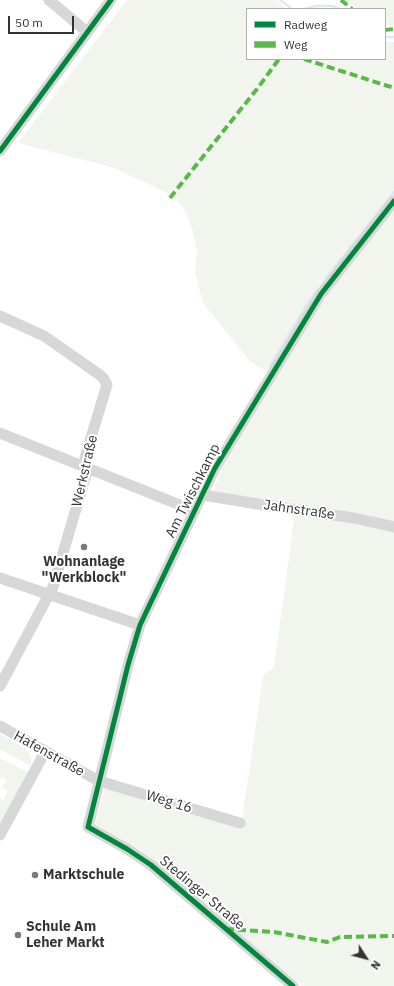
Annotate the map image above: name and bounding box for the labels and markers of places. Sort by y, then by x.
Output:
marker: Wohnanlage "Werkblock" [79,542,89,552]
place label: Wohnanlage "Werkblock" [42,554,126,586]
place label: Marktschule [43,867,124,883]
marker: Marktschule [30,870,40,880]
place label: Schule Am Leher Markt [26,919,105,952]
marker: Schule Am Leher Markt [13,930,23,940]

